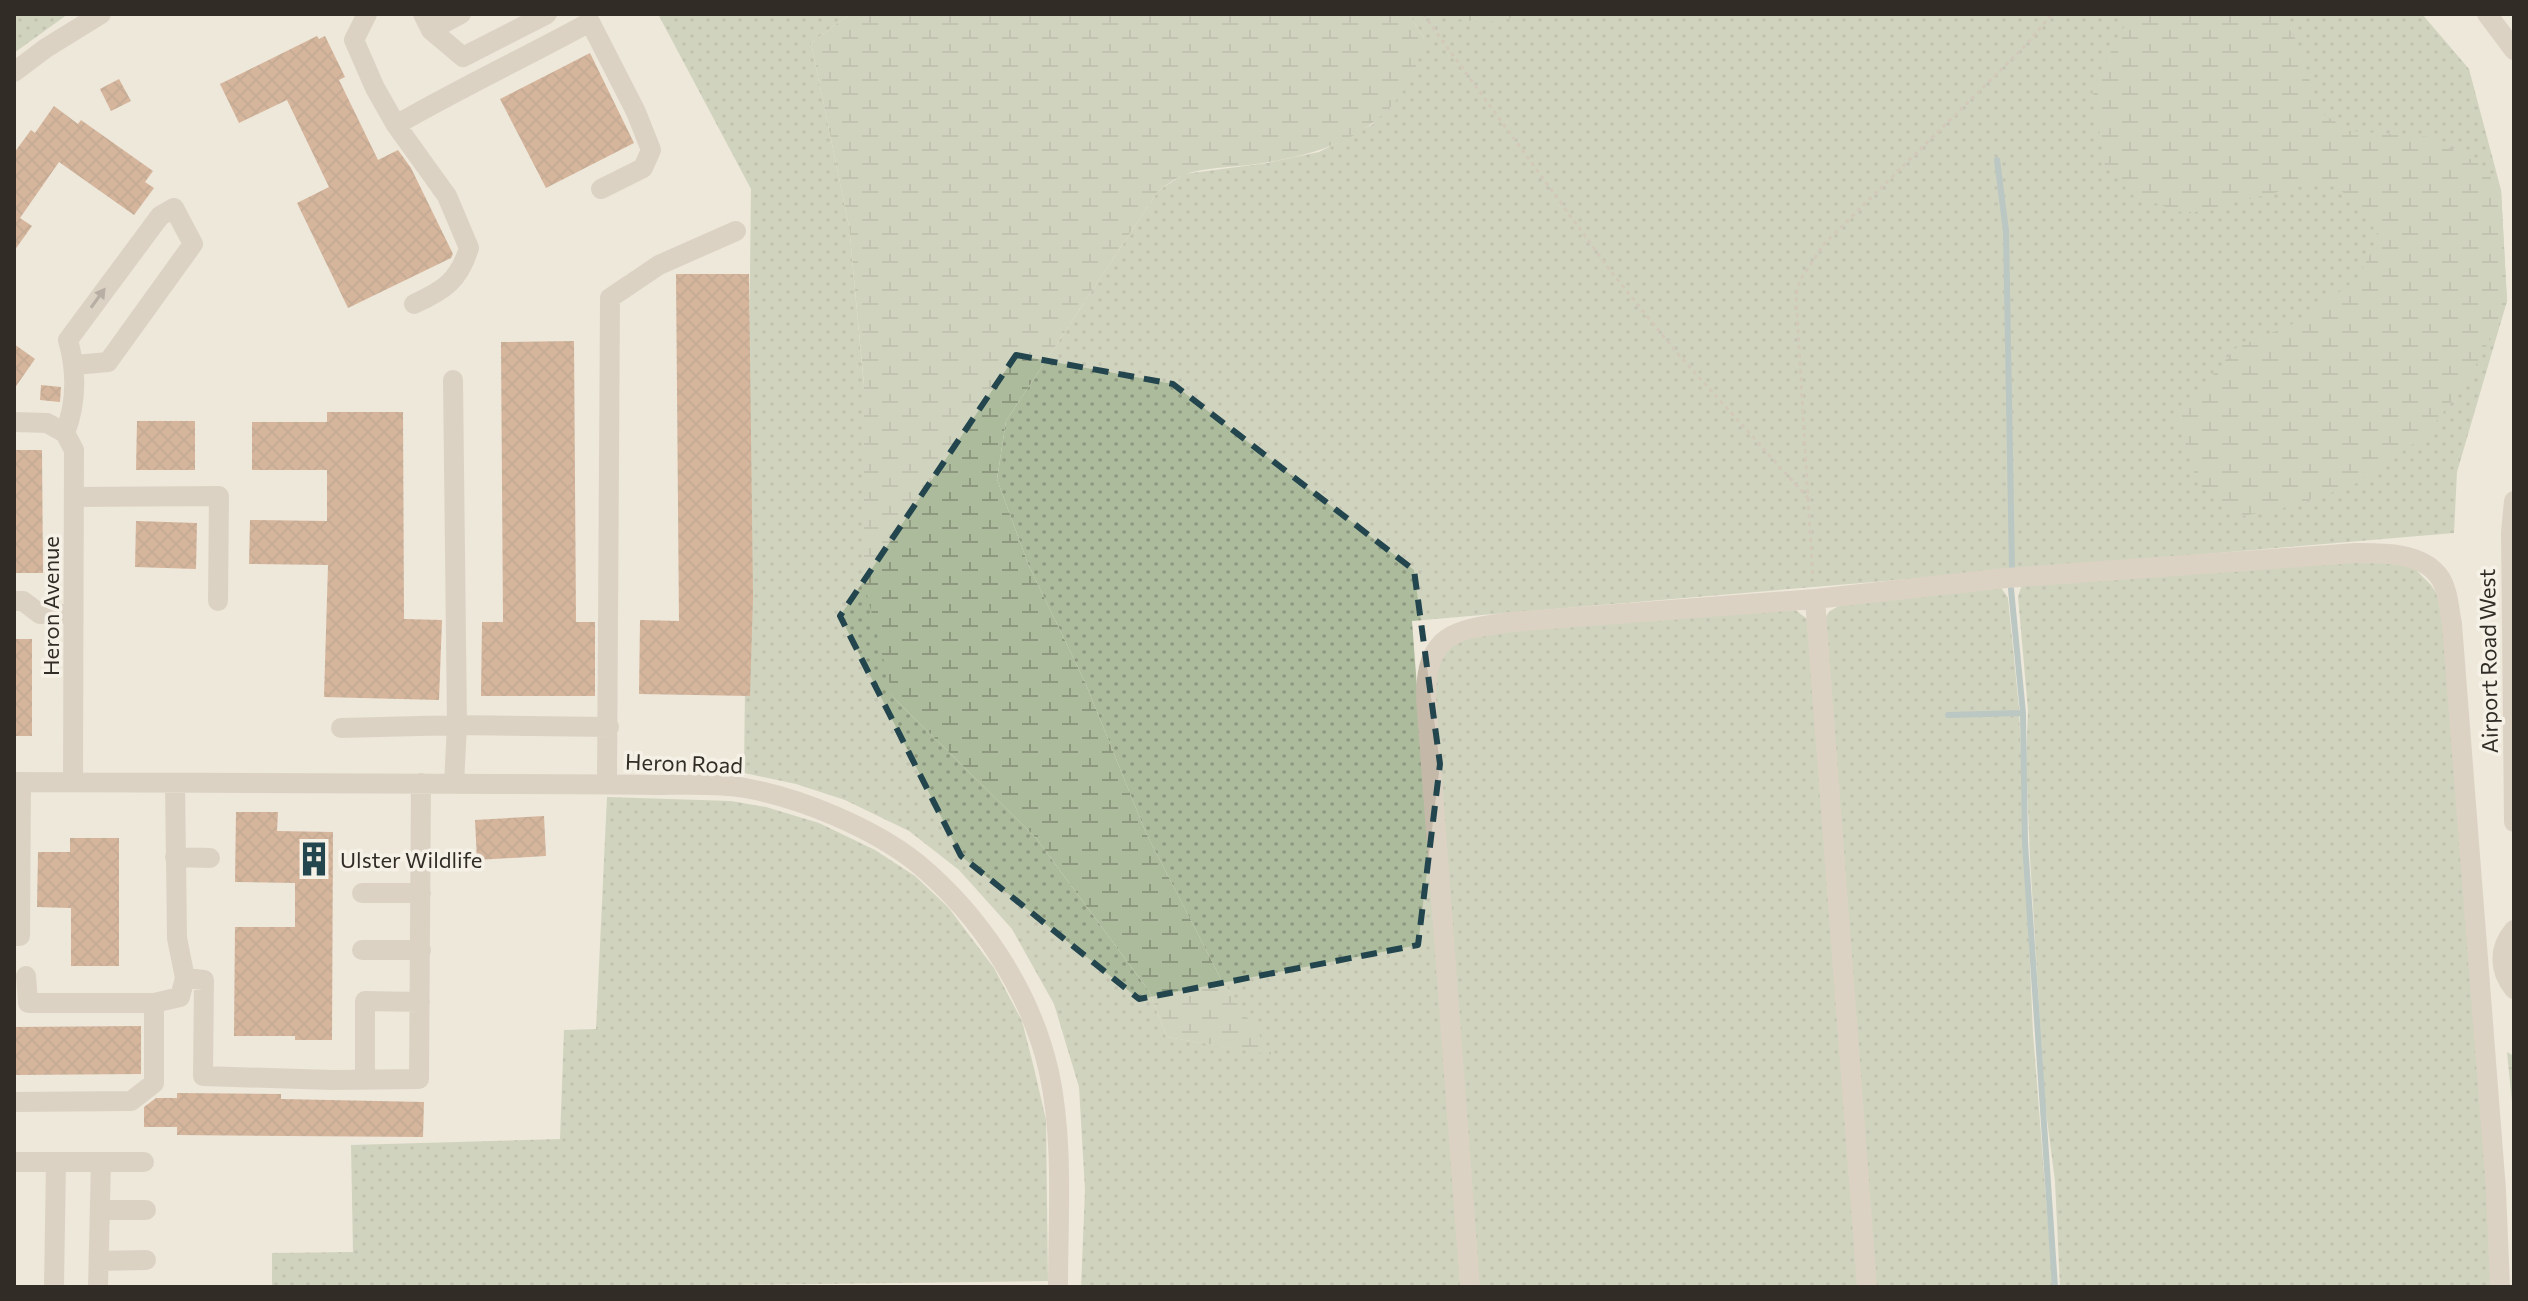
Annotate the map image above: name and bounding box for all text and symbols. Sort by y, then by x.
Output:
one-way arrow [90,288,105,309]
street label: Heron Avenue [37,536,64,676]
street label: Airport Road West [2473,568,2503,754]
street label: Heron Road [625,747,743,779]
building icon: Ulster Wildlife [295,840,333,878]
place label: Ulster Wildlife [340,846,482,873]

